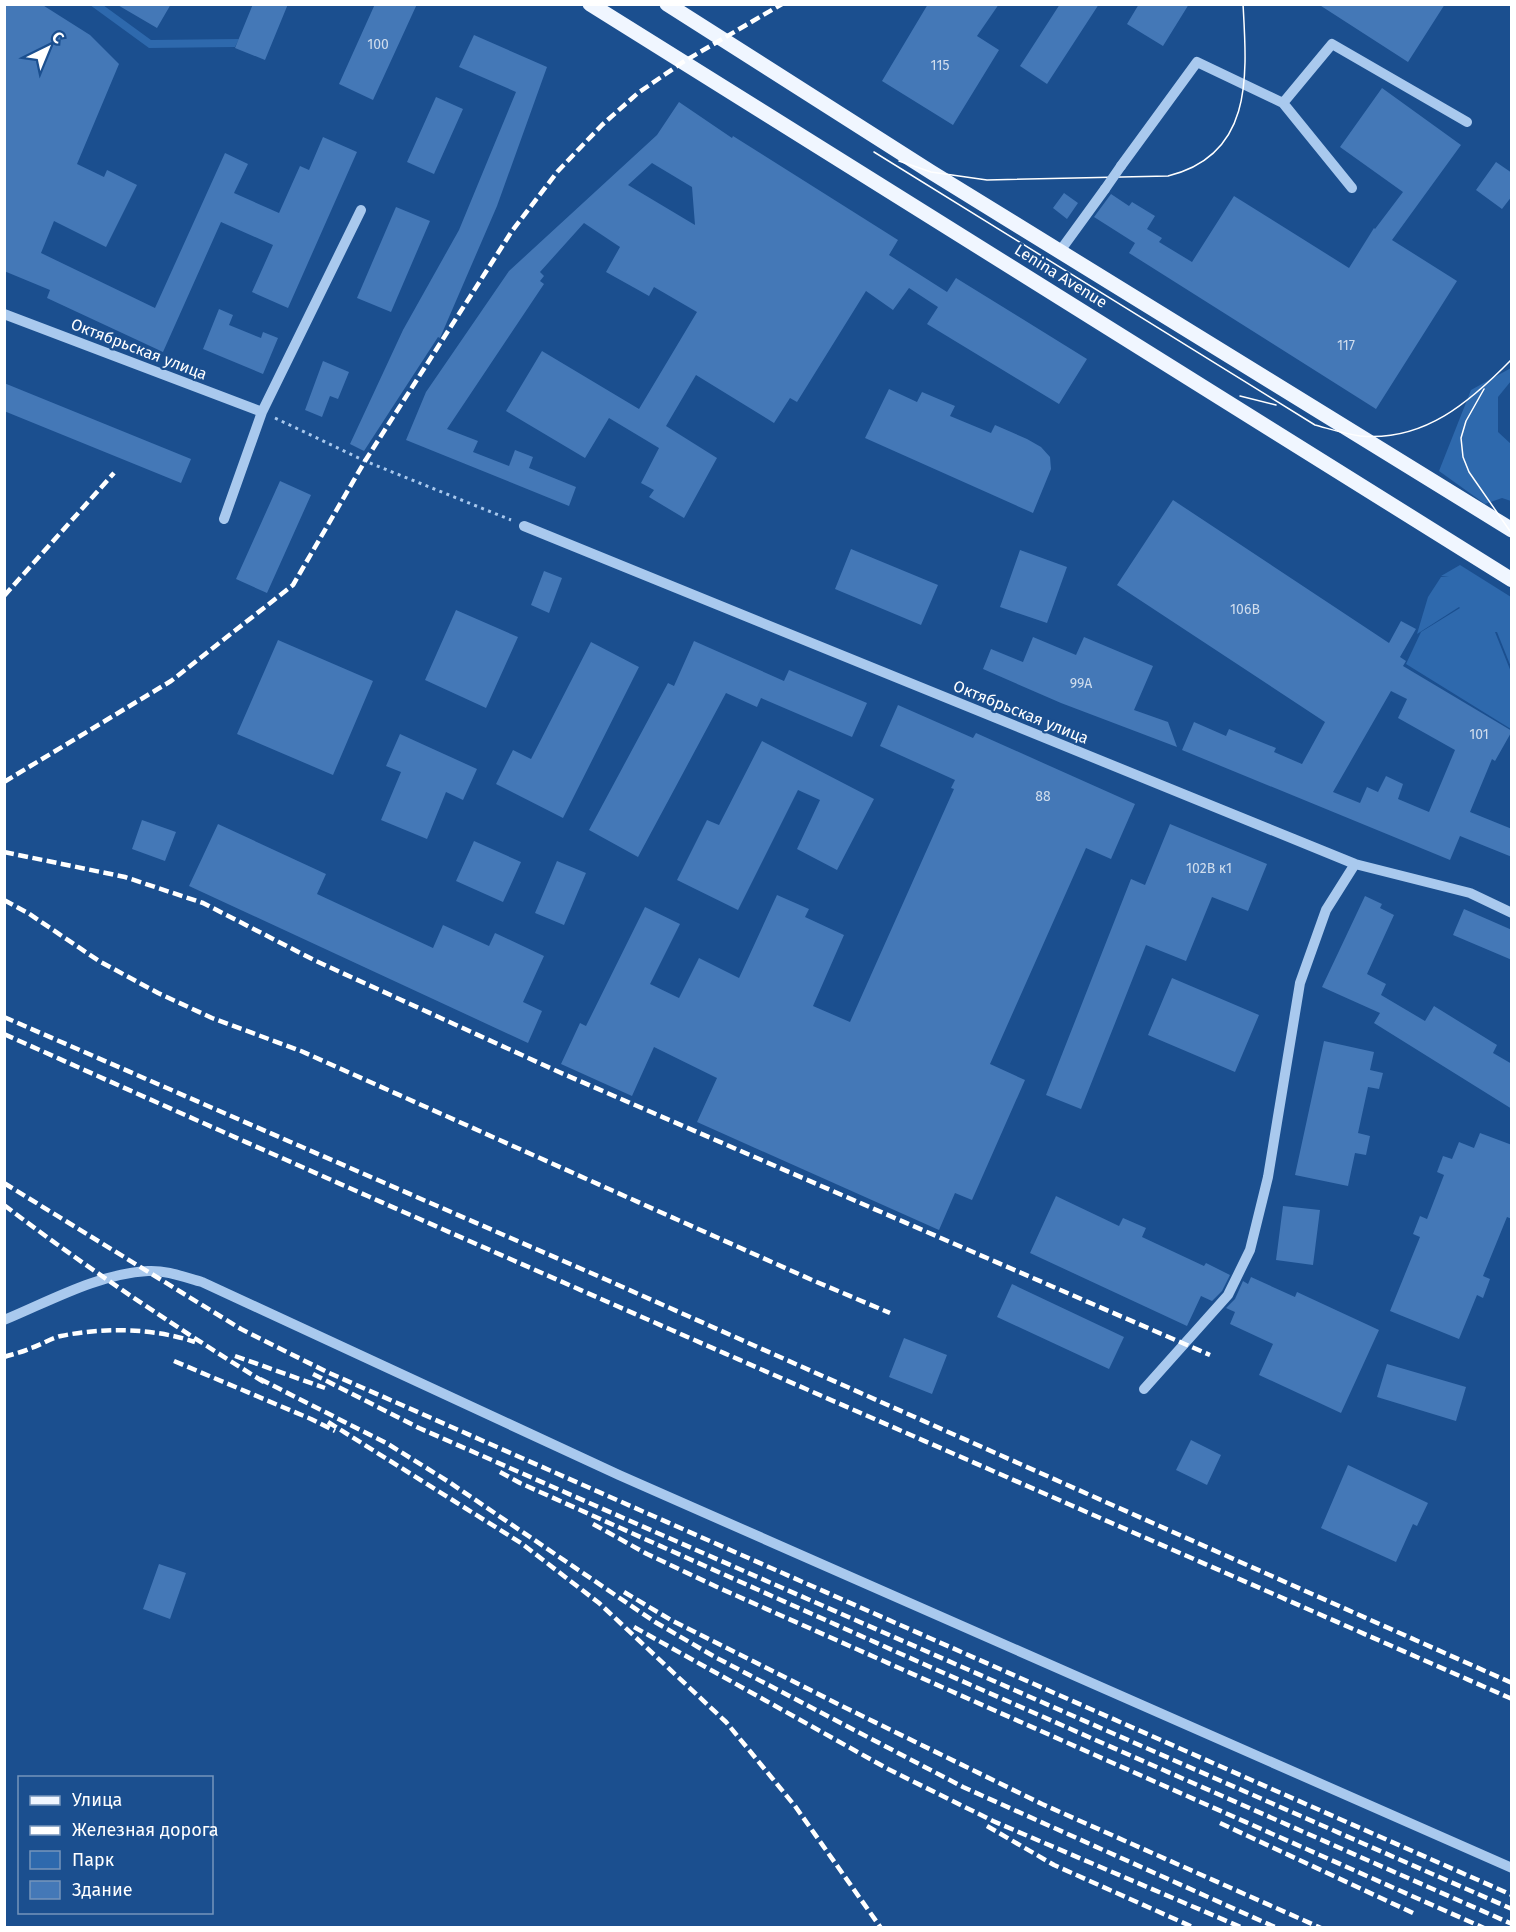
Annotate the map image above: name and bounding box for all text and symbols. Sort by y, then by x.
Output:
north arrow [18,18,78,78]
text: С [48,27,68,48]
house number: 100 [367,36,389,53]
house number: 115 [931,57,949,74]
street label: Lenina Avenue [1011,240,1111,312]
street label: Октябрьская улица [68,314,210,384]
house number: 117 [1337,337,1355,354]
house number: 106В [1230,601,1260,618]
house number: 99А [1070,675,1092,692]
street label: Октябрьская улица [951,676,1091,748]
house number: 101 [1469,726,1489,743]
house number: 88 [1035,788,1051,805]
house number: 102В к1 [1186,860,1232,877]
legend [18,1776,213,1914]
text: Улица [72,1789,122,1811]
text: Железная дорога [72,1819,219,1841]
text: Парк [72,1849,115,1871]
text: Здание [72,1879,133,1901]

